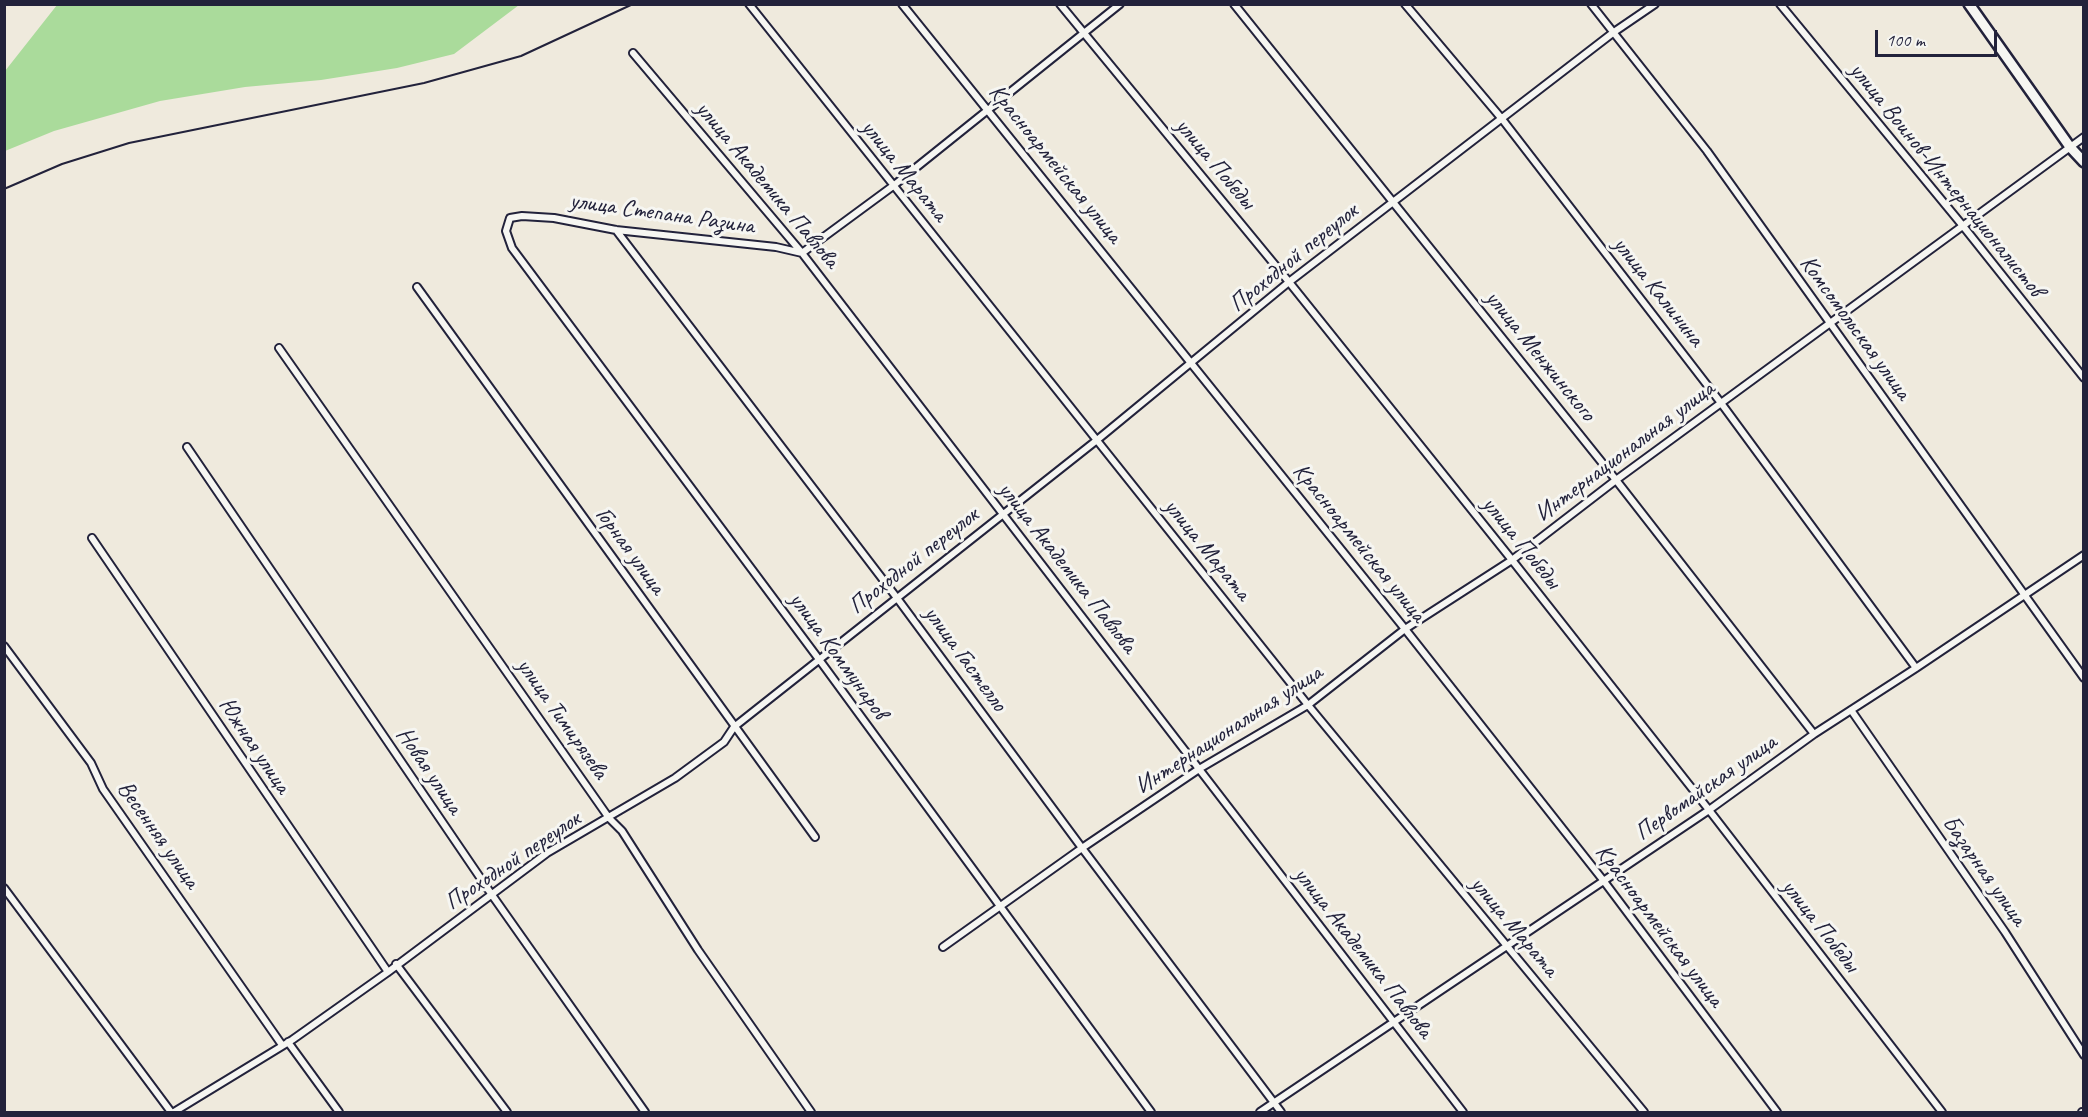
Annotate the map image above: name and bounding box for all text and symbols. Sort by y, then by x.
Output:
scale bar [1878,18,2000,56]
text: 100 m [1886,29,1925,51]
street label: улица Воинов-Интернационалистов [1843,57,2049,303]
street label: Красноармейская улица [982,79,1128,249]
street label: улица Академика Павлова [689,96,845,274]
street label: улица Победы [1168,112,1262,216]
street label: улица Марата [854,114,954,228]
street label: улица Степана Разина [568,187,756,241]
street label: Проходной переулок [1224,197,1364,319]
street label: улица Калинина [1606,231,1710,353]
street label: Комсомольская улица [1793,250,1917,406]
street label: улица Менжинского [1478,285,1602,427]
street label: Интернациональная улица [1530,375,1720,529]
street label: Красноармейская улица [1286,458,1432,628]
street label: улица Академика Павлова [991,477,1143,659]
street label: улица Победы [1475,491,1567,595]
street label: улица Марата [1157,493,1257,607]
street label: Горная улица [589,501,671,601]
street label: Проходной переулок [843,501,985,621]
street label: улица Коммунаров [782,587,894,725]
street label: улица Гастелло [917,601,1013,717]
street label: улица Тимирязева [510,653,614,785]
street label: Интернациональная улица [1130,659,1328,801]
street label: Южная улица [211,693,297,799]
street label: Новая улица [389,722,469,820]
street label: Первомайская улица [1630,729,1782,847]
street label: Весенняя улица [110,776,206,894]
street label: Проходной переулок [440,805,586,917]
street label: Базарная улица [1935,810,2033,932]
street label: Красноармейская улица [1588,839,1730,1013]
street label: улица Академика Павлова [1287,862,1439,1044]
street label: улица Марата [1463,871,1565,983]
street label: улица Победы [1775,874,1865,978]

